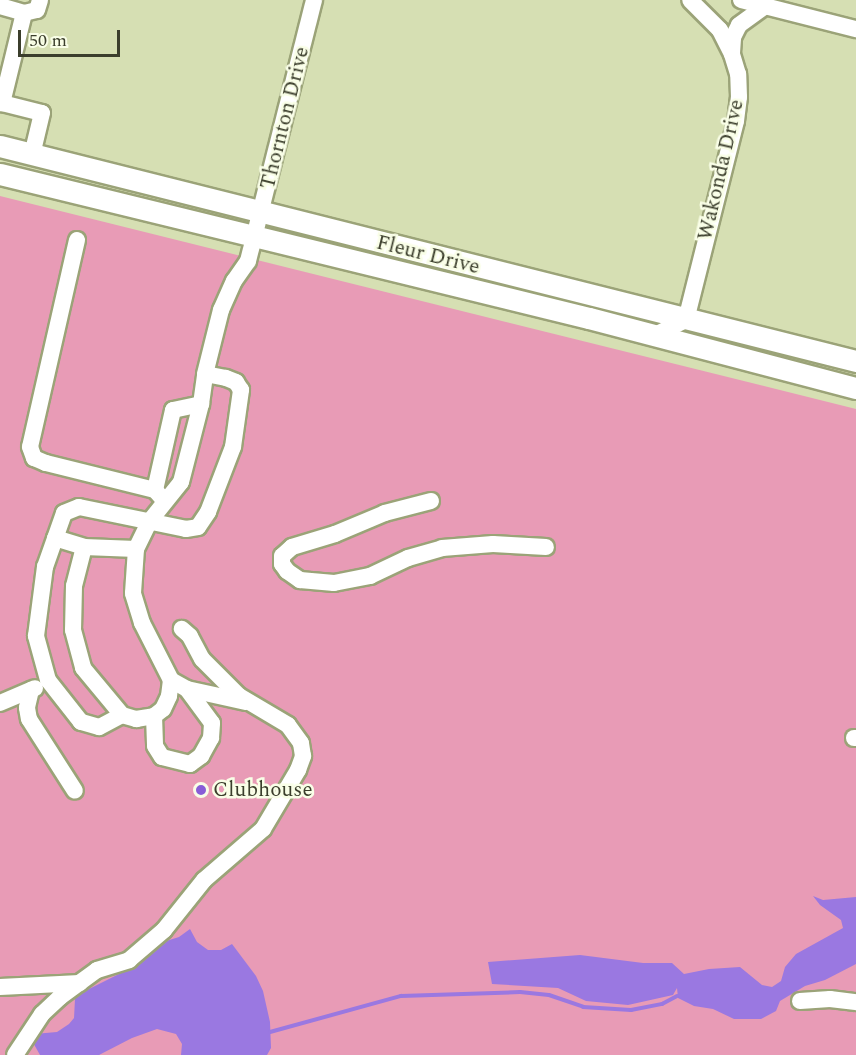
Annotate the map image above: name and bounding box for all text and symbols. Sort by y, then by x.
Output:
scale bar [21,18,123,56]
text: 50 m [29,27,67,54]
street label: Thornton Drive [255,44,315,192]
street label: Wakonda Drive [693,97,749,243]
street label: Fleur Drive [374,230,482,280]
place label: Clubhouse [213,777,313,803]
marker: Clubhouse [194,783,208,797]

